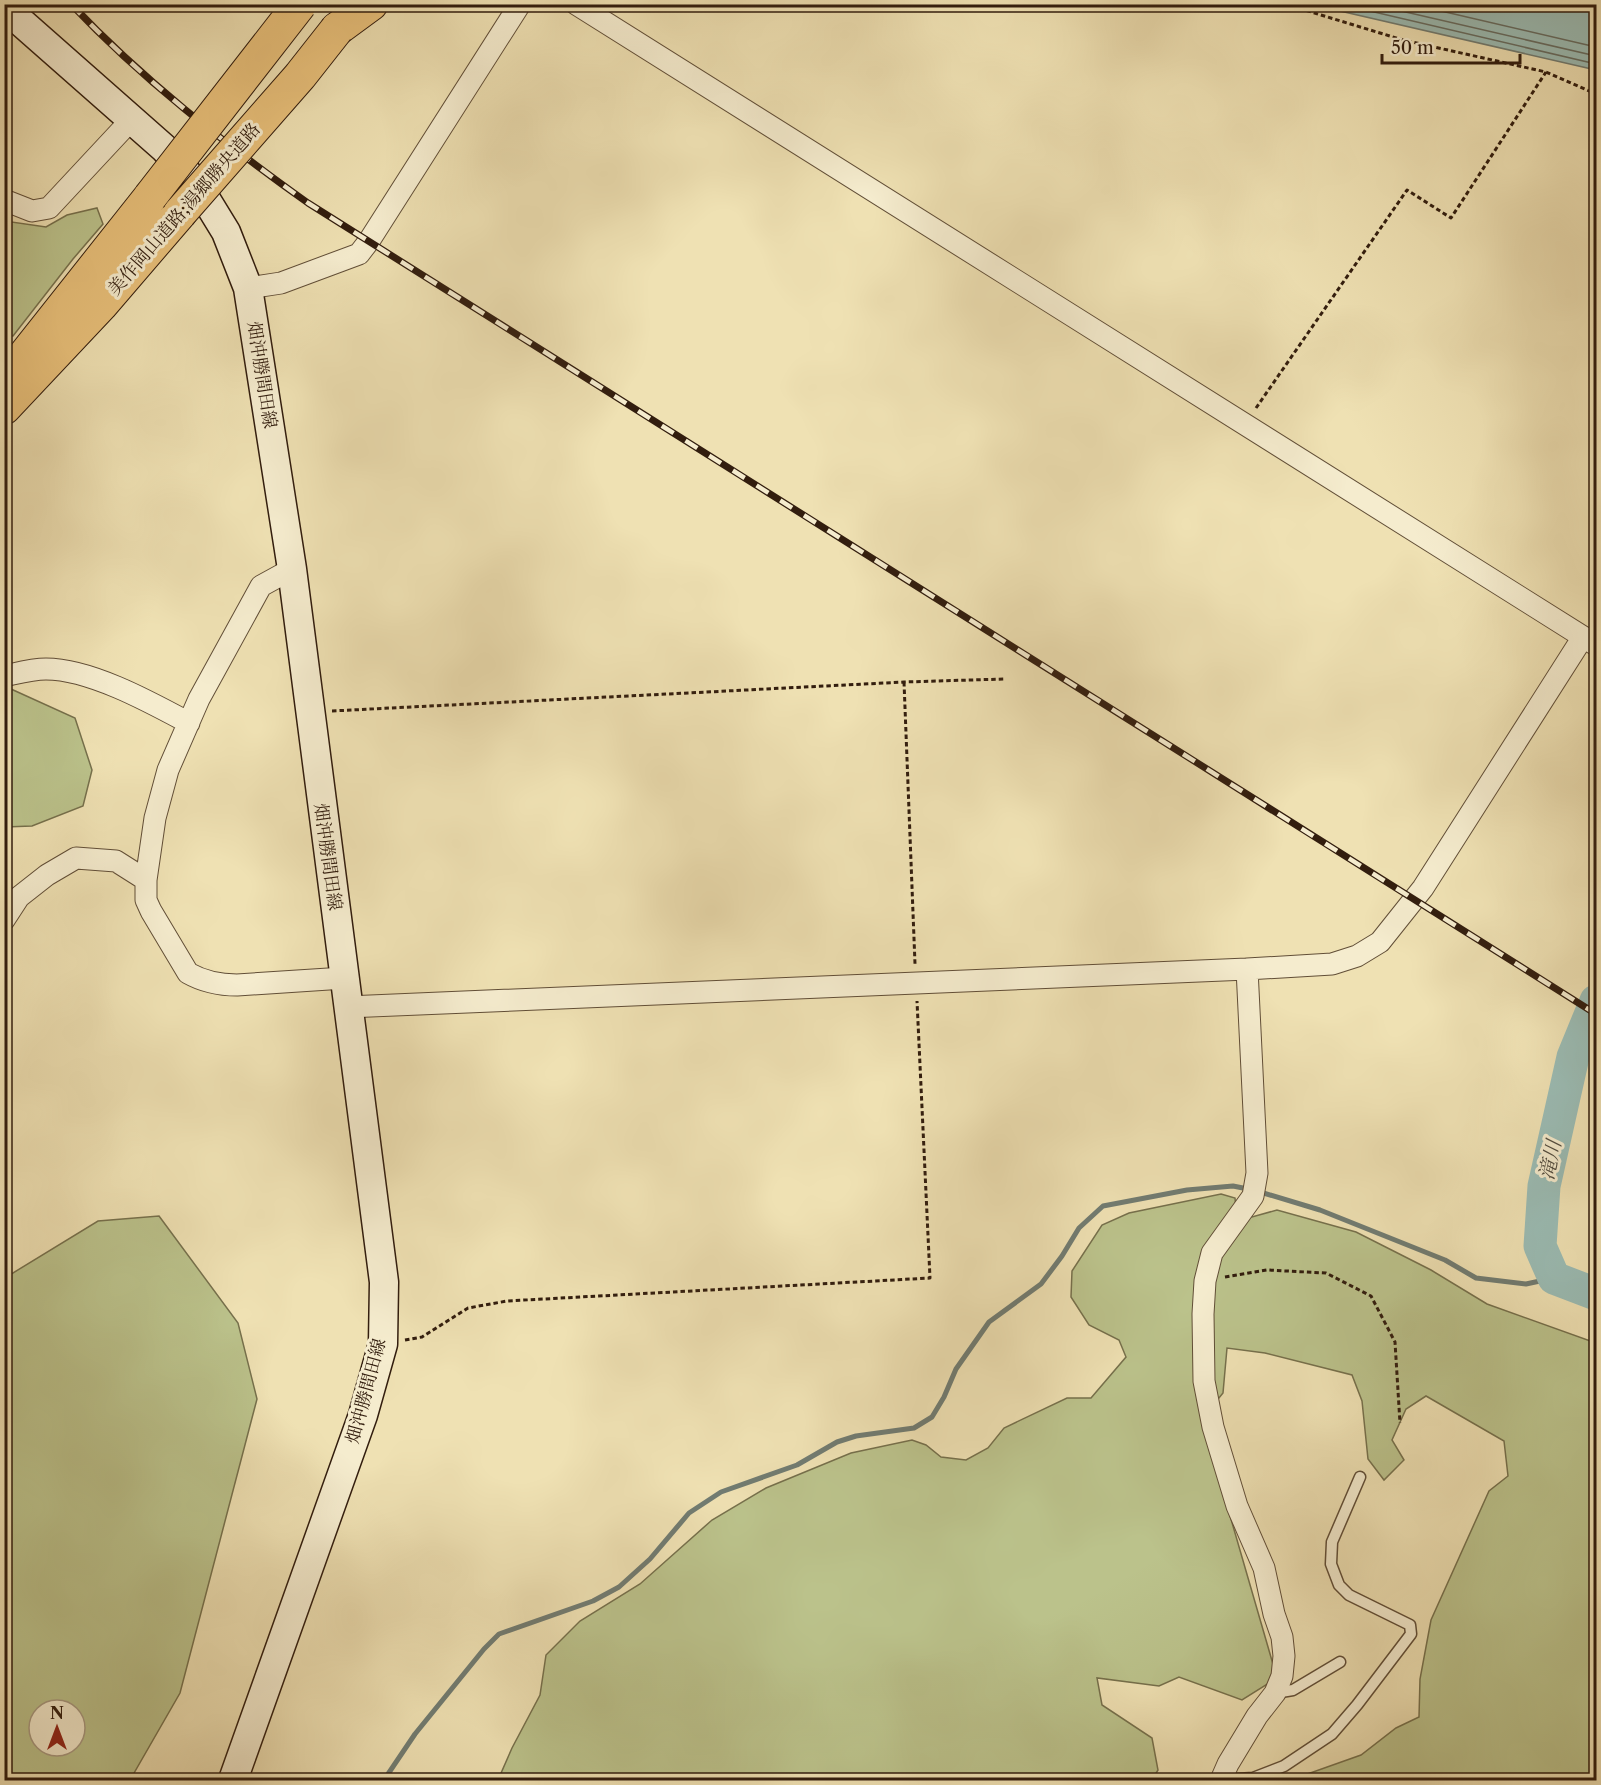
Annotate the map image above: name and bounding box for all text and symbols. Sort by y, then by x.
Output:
scale bar [1382,27,1520,65]
text: 50 m [1391,37,1434,59]
street label: 美作岡山道路;湯郷勝央道路 [103,118,265,300]
street label: 畑沖勝間田線 [243,320,281,430]
street label: 畑沖勝間田線 [310,802,346,912]
water label: 滝川 [1534,1136,1566,1182]
street label: 畑沖勝間田線 [341,1336,391,1446]
north arrow [27,1698,87,1758]
text: N [50,1703,64,1723]

